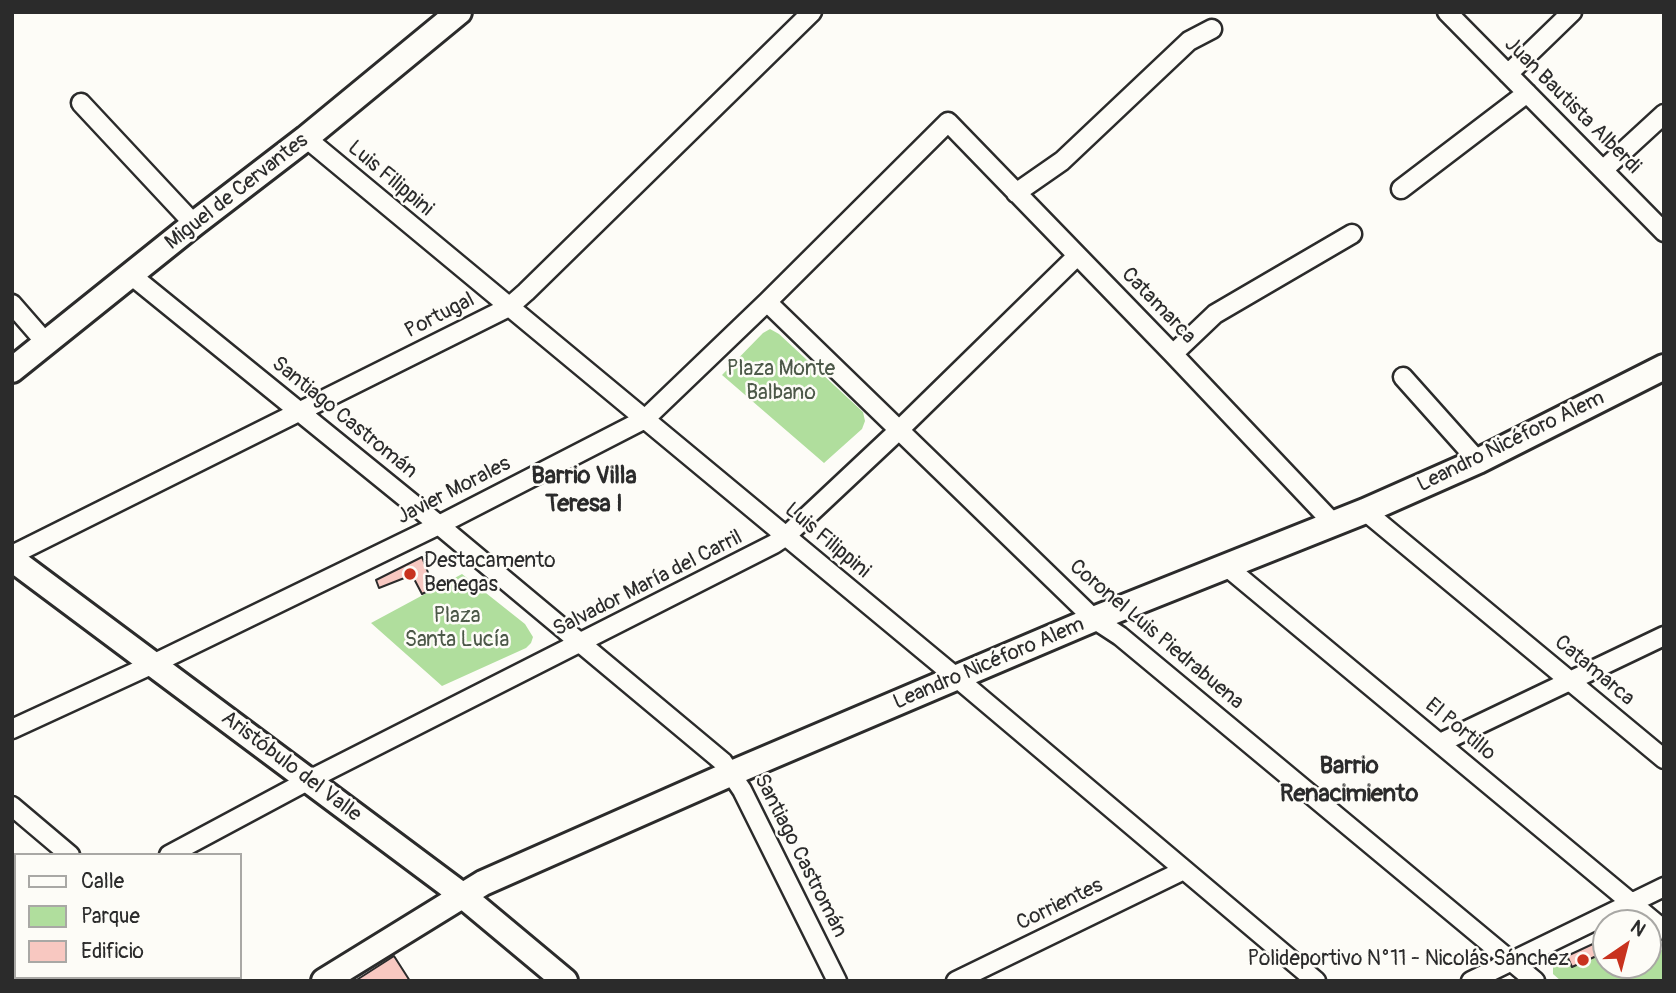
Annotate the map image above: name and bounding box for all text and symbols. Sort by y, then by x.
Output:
street label: Juan Bautista Alberdi [1498,32,1646,180]
street label: Miguel de Cervantes [160,128,314,256]
street label: Luis Filippini [342,136,438,222]
street label: Catamarca [1115,262,1201,350]
street label: Portugal [401,288,479,344]
street label: Santiago Castromán [266,352,422,484]
park label: Plaza Monte Balbano [727,357,835,407]
street label: Leandro Nicéforo Alem [1413,386,1609,498]
street label: Javier Morales [393,452,515,530]
district label: Barrio Villa Teresa I [531,463,637,519]
street label: Luis Filippini [779,498,875,584]
street label: Salvador María del Carril [549,525,747,643]
place label: Destacamento Benegas [424,549,556,599]
street label: Coronel Luis Piedrabuena [1064,555,1248,715]
marker: Destacamento Benegas [402,566,418,582]
park label: Plaza Santa Lucía [405,604,509,654]
street label: Leandro Nicéforo Alem [890,612,1088,716]
street label: Catamarca [1549,630,1639,712]
street label: El Portillo [1420,693,1500,767]
street label: Aristóbulo del Valle [216,706,366,828]
district label: Barrio Renacimiento [1280,753,1418,809]
street label: Santiago Castromán [748,770,852,942]
legend [14,853,242,979]
text: Calle [81,868,124,895]
street label: Corrientes [1013,873,1107,937]
text: Parque [81,903,140,930]
north arrow [1592,909,1662,979]
text: N [1626,915,1650,942]
text: Edificio [81,938,144,965]
place label: Polideportivo N°11 - Nicolás Sánchez [1247,947,1569,973]
marker: Polideportivo N°11 - Nicolás Sánchez [1575,952,1591,968]

